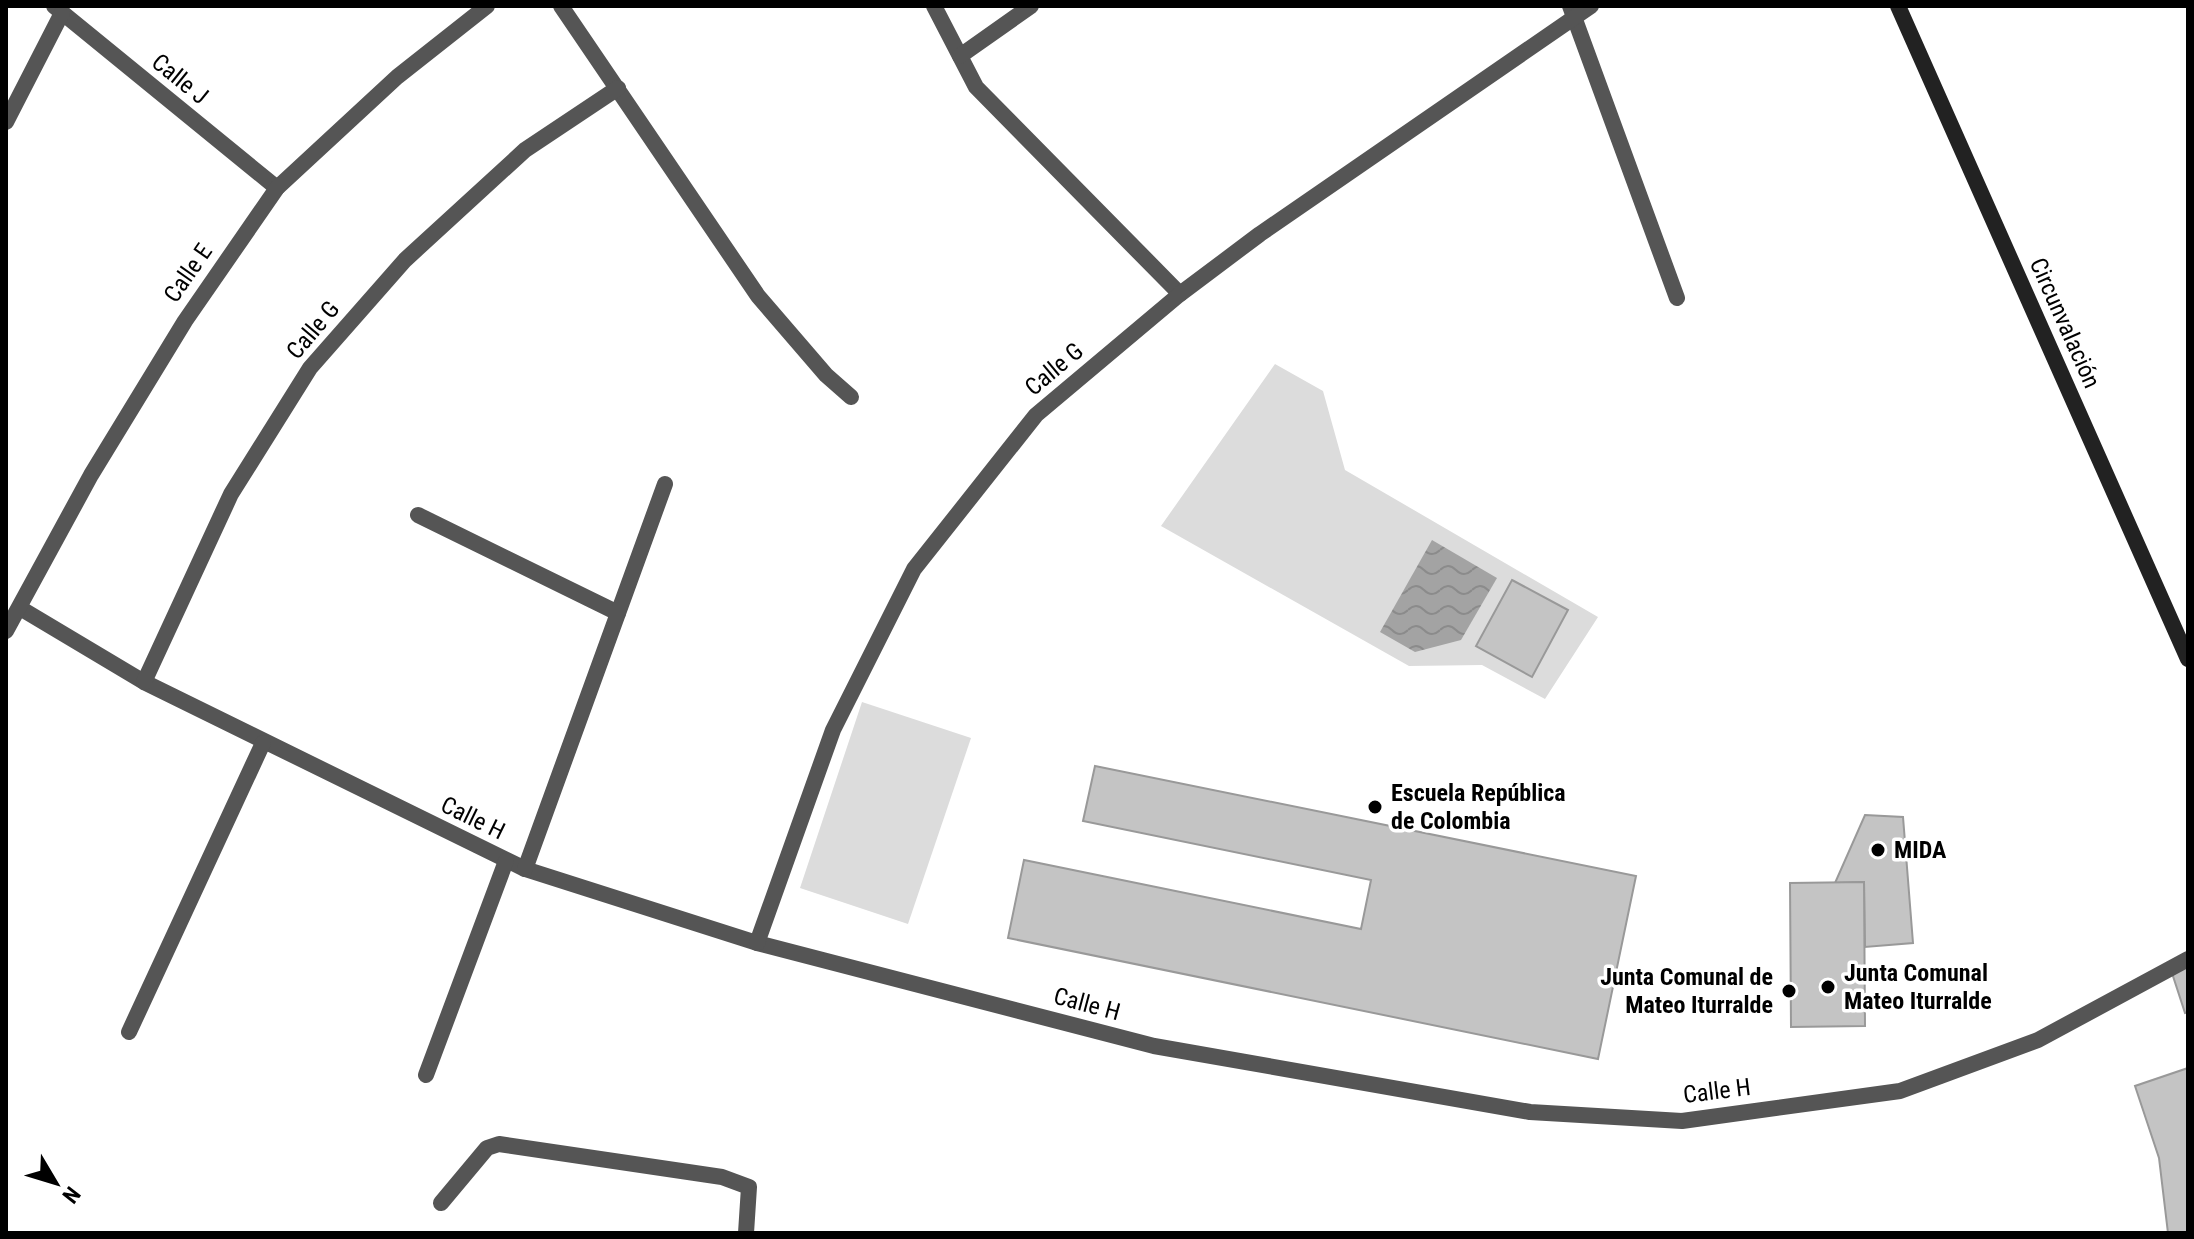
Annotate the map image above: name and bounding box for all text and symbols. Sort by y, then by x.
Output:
street label: Calle J [146,48,214,110]
street label: Calle E [158,238,218,308]
street label: Circunvalación [2024,254,2106,392]
street label: Calle G [281,295,345,365]
street label: Calle G [1019,337,1089,401]
place label: Escuela República de Colombia [1391,779,1566,835]
street label: Calle H [436,791,510,845]
marker: Escuela República de Colombia [1366,798,1384,816]
place label: MIDA [1894,836,1947,864]
marker: MIDA [1869,841,1887,859]
place label: Junta Comunal Mateo Iturralde [1844,959,1992,1015]
place label: Junta Comunal de Mateo Iturralde [1600,963,1773,1019]
marker: Junta Comunal Mateo Iturralde [1819,978,1837,996]
street label: Calle H [1051,982,1123,1026]
marker: Junta Comunal de Mateo Iturralde [1780,982,1798,1000]
street label: Calle H [1682,1073,1752,1109]
north arrow [16,1143,96,1223]
text: N [57,1182,85,1208]

